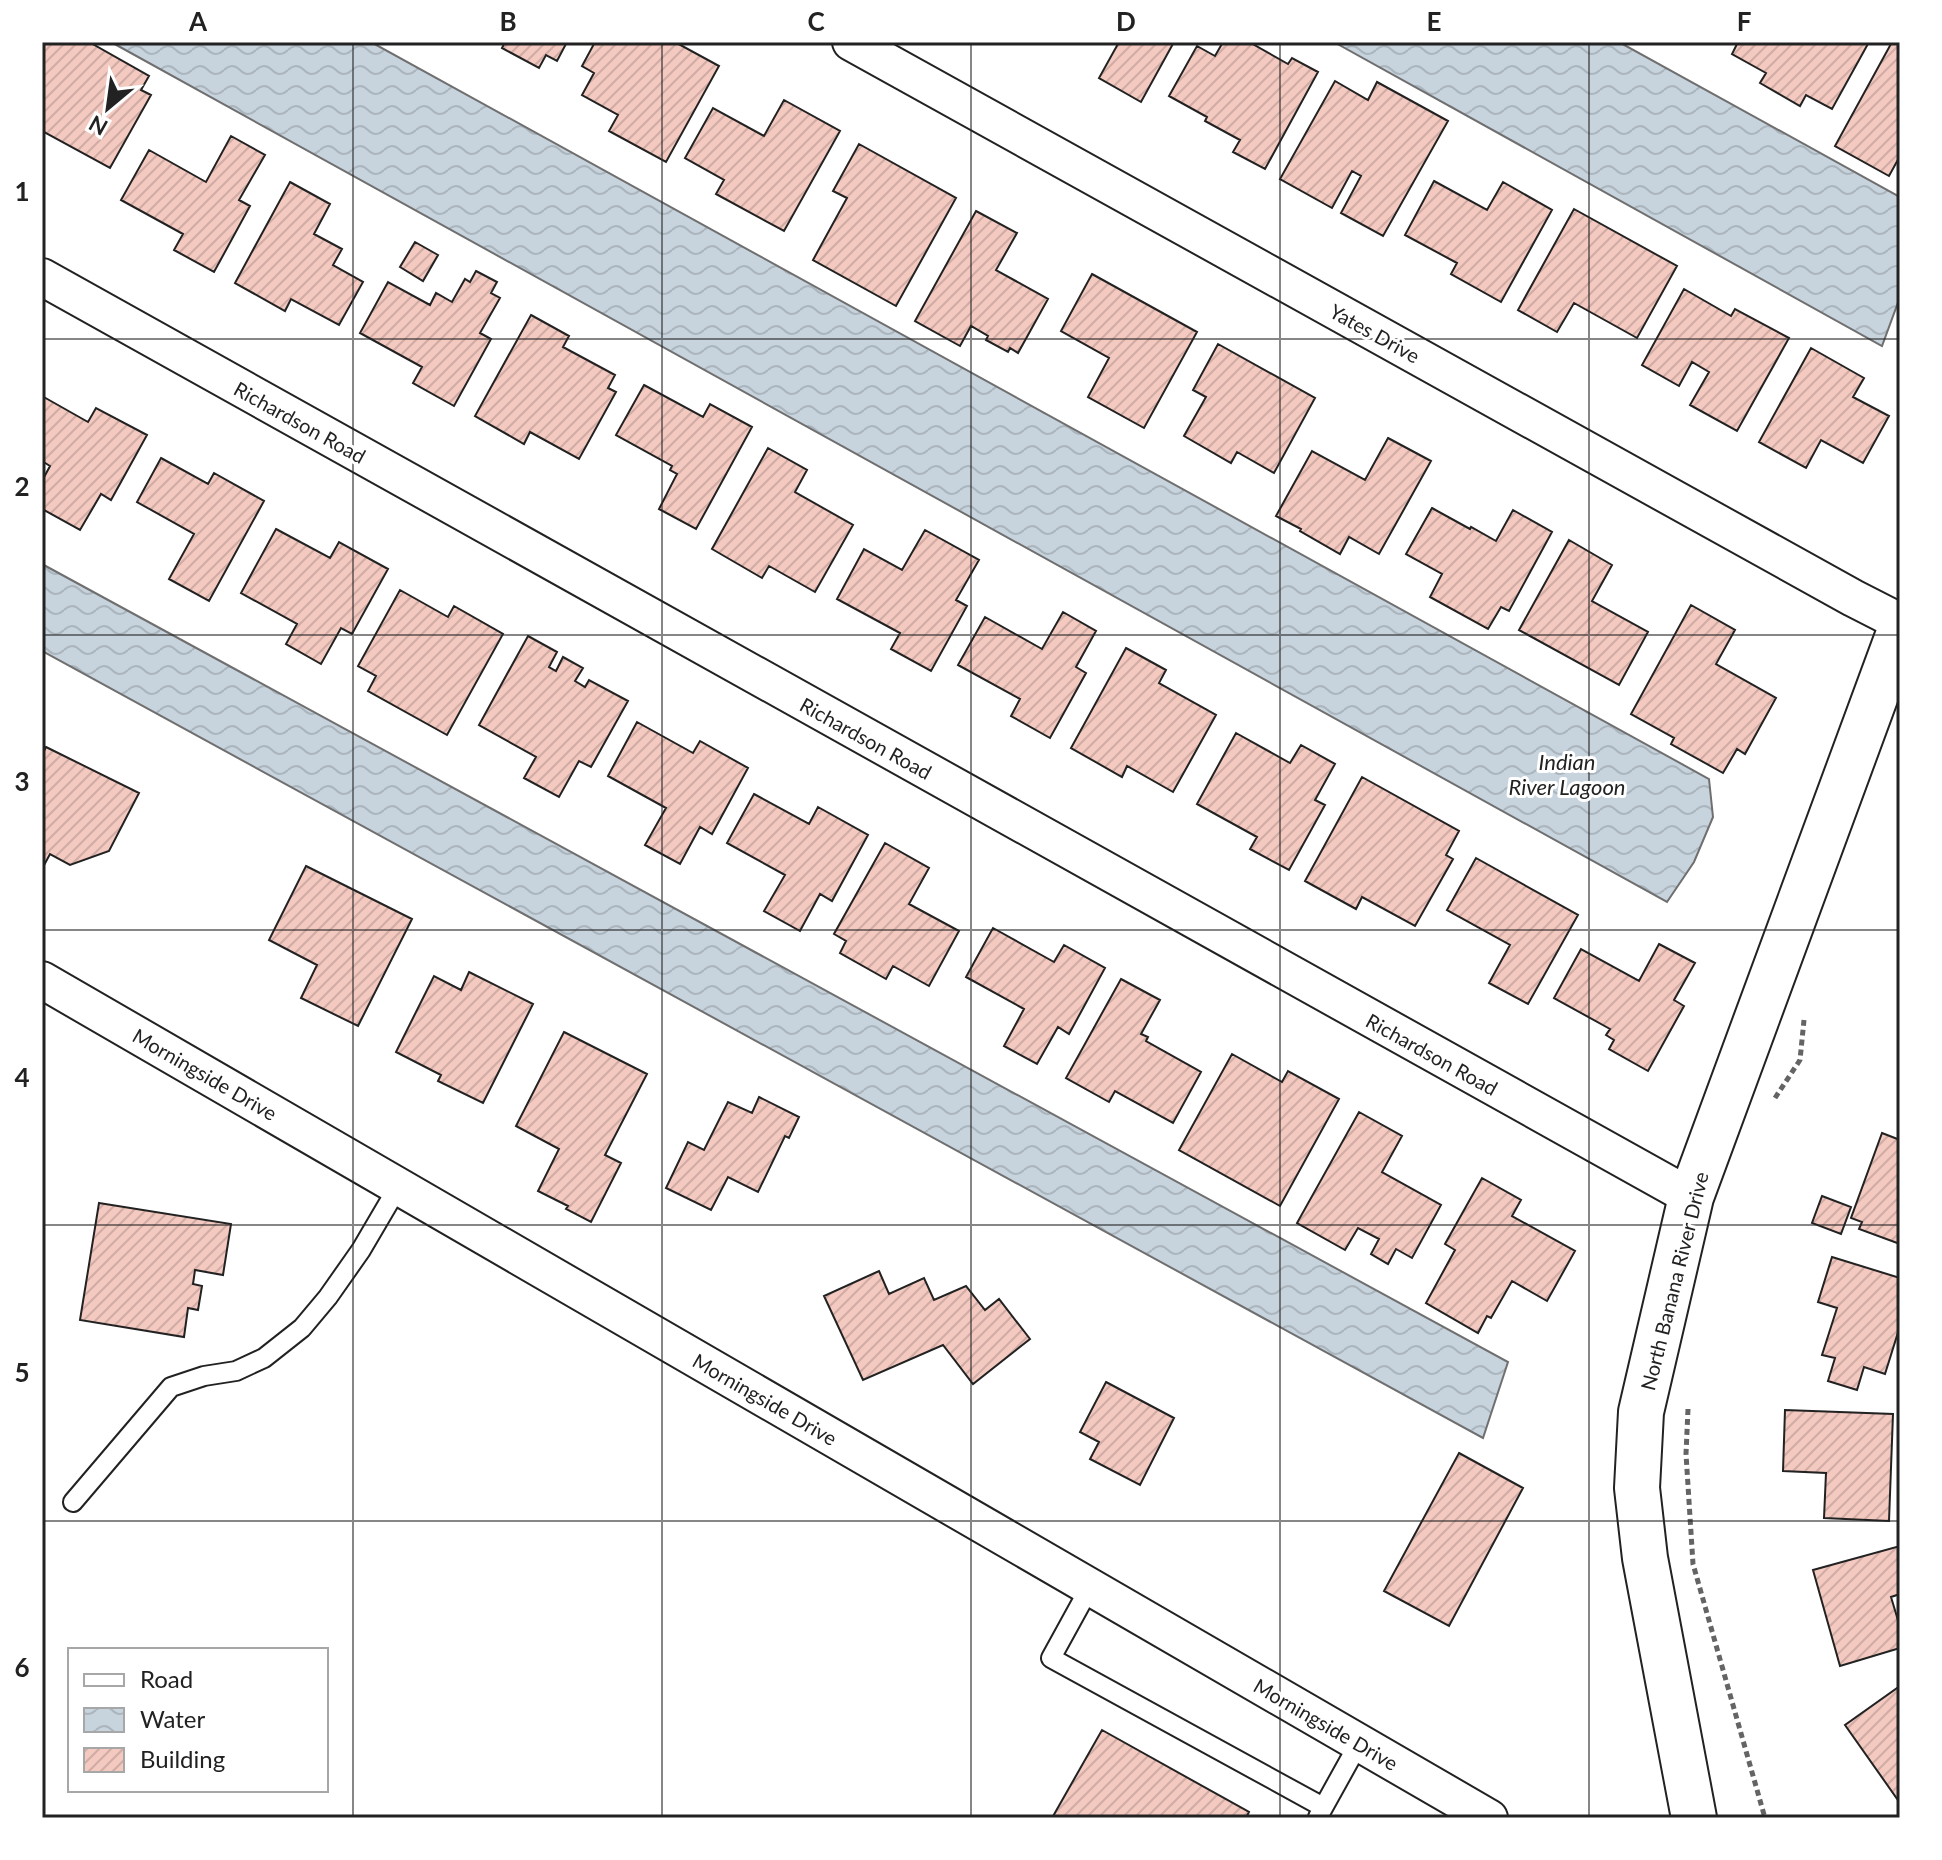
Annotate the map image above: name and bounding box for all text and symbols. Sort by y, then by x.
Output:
text: A [188,5,208,37]
text: B [499,5,517,37]
text: C [807,5,825,37]
text: D [1116,5,1136,37]
text: E [1427,5,1441,37]
text: F [1737,5,1751,37]
north arrow [68,68,148,148]
text: N [84,110,112,142]
text: 1 [14,175,30,207]
street label: Yates Drive [1326,298,1424,368]
street label: Richardson Road [230,376,370,468]
text: 2 [14,470,30,502]
street label: Richardson Road [796,692,936,784]
water label: Indian River Lagoon [1509,748,1626,800]
text: 3 [14,765,30,797]
street label: Richardson Road [1362,1008,1502,1100]
street label: Morningside Drive [129,1023,281,1125]
text: 4 [14,1061,30,1093]
street label: North Banana River Drive [1635,1169,1713,1393]
street label: Morningside Drive [689,1348,841,1450]
text: 5 [14,1356,30,1388]
legend [68,1648,328,1792]
text: 6 [14,1651,30,1683]
text: Road [140,1664,193,1693]
street label: Morningside Drive [1250,1673,1402,1775]
text: Water [140,1704,205,1733]
text: Building [140,1744,225,1773]

